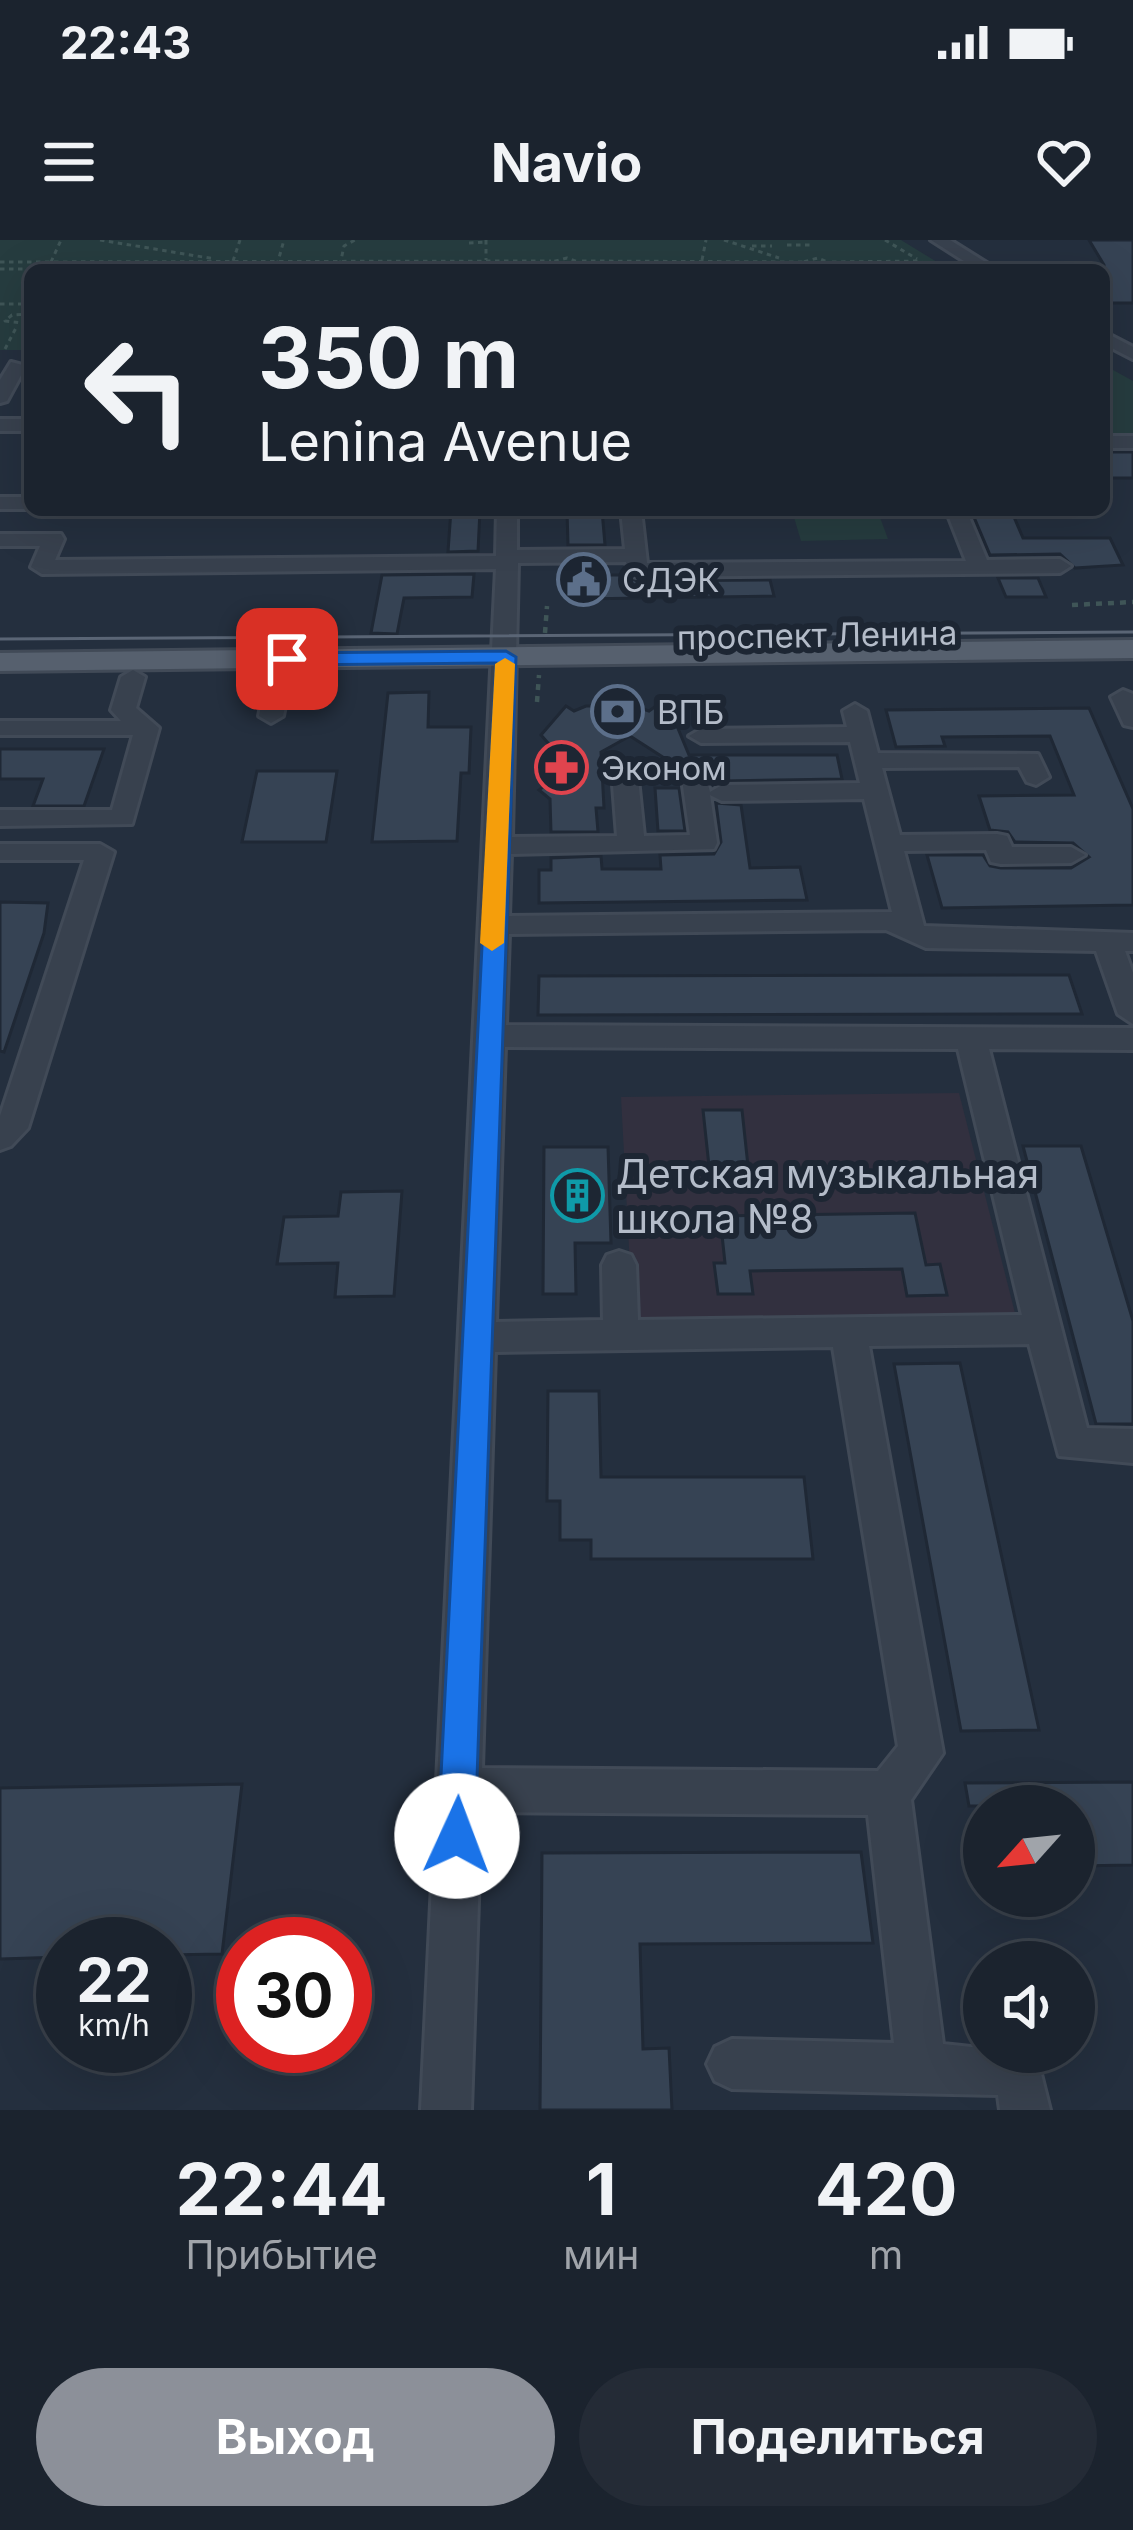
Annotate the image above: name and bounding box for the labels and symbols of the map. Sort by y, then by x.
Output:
public building icon: СДЭК [555,552,611,608]
place label: СДЭК [622,560,719,600]
pin [236,608,338,710]
street label: проспект Ленина [676,613,958,657]
bank icon: ВПБ [590,684,646,740]
place label: ВПБ [657,692,724,732]
pharmacy icon: Эконом [534,740,590,796]
place label: Эконом [601,748,727,788]
place label: Детская музыкальная школа №8 [616,1150,1039,1242]
building icon: Детская музыкальная школа №8 [549,1167,605,1223]
position arrow [394,1773,520,1899]
north arrow [963,1785,1095,1917]
speed limit sign: 30 [216,1917,372,2073]

